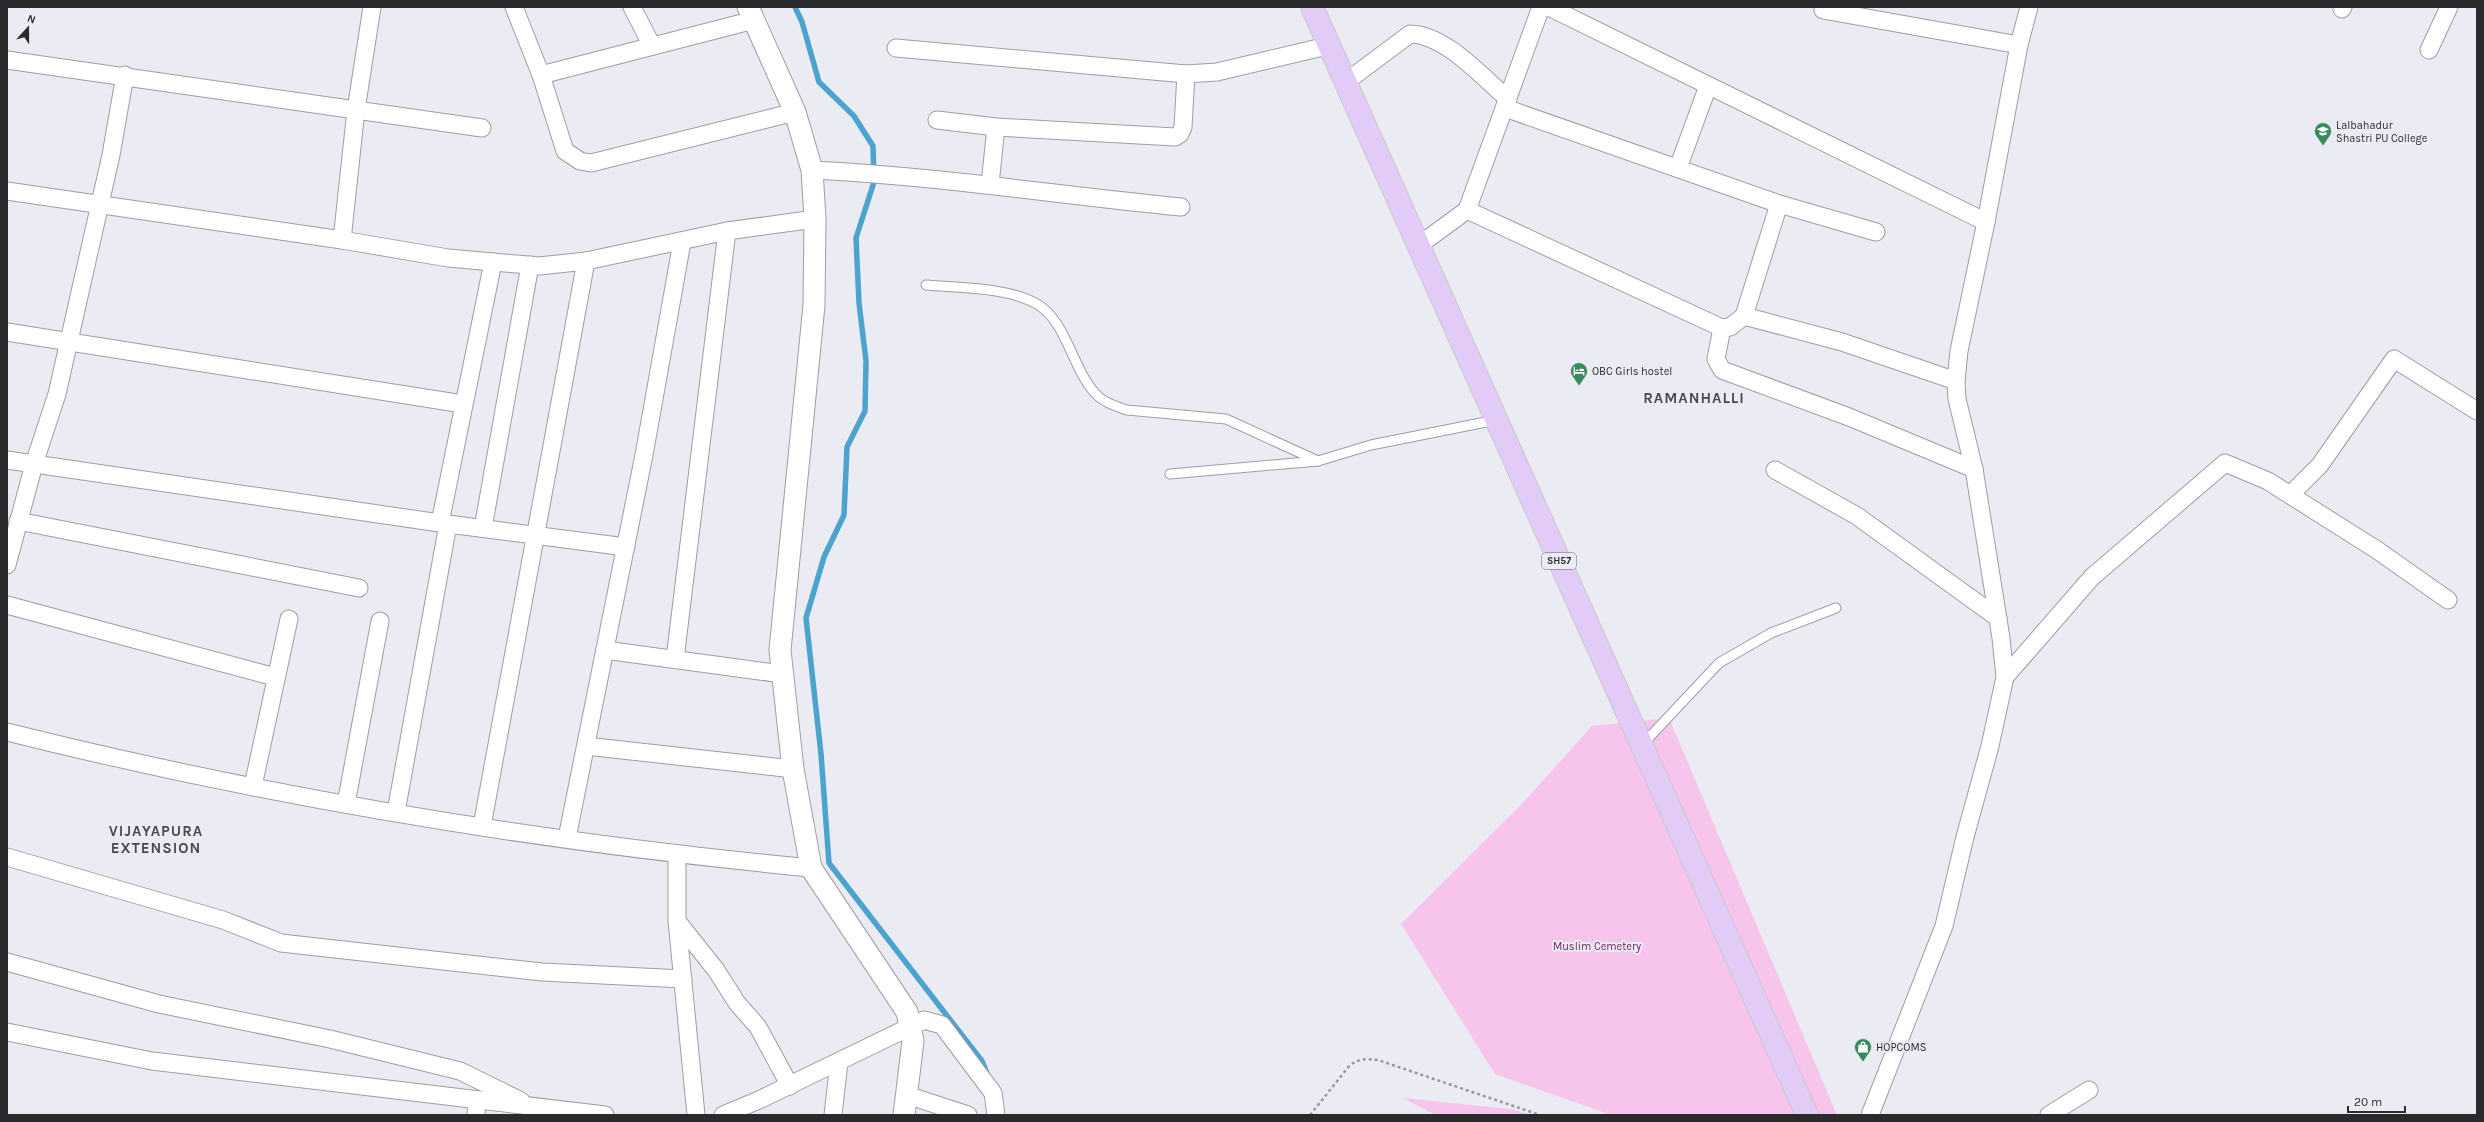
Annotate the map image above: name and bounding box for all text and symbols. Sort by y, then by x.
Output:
north arrow [8,8,48,48]
text: N [25,12,37,27]
place label: Lalbahadur Shastri PU College [2336,119,2428,145]
school or university icon: Lalbahadur Shastri PU College [2313,121,2333,146]
hotel icon: OBC Girls hostel [1569,361,1589,386]
place label: OBC Girls hostel [1592,365,1672,378]
district label: RAMANHALLI [1643,389,1745,407]
road number: SH57 [1542,553,1576,569]
district label: VIJAYAPURA EXTENSION [109,822,203,857]
park label: Muslim Cemetery [1553,940,1641,953]
shop icon: HOPCOMS [1853,1037,1873,1062]
place label: HOPCOMS [1876,1041,1926,1054]
scale bar [2348,1088,2405,1114]
text: 20 m [2354,1095,2382,1109]

